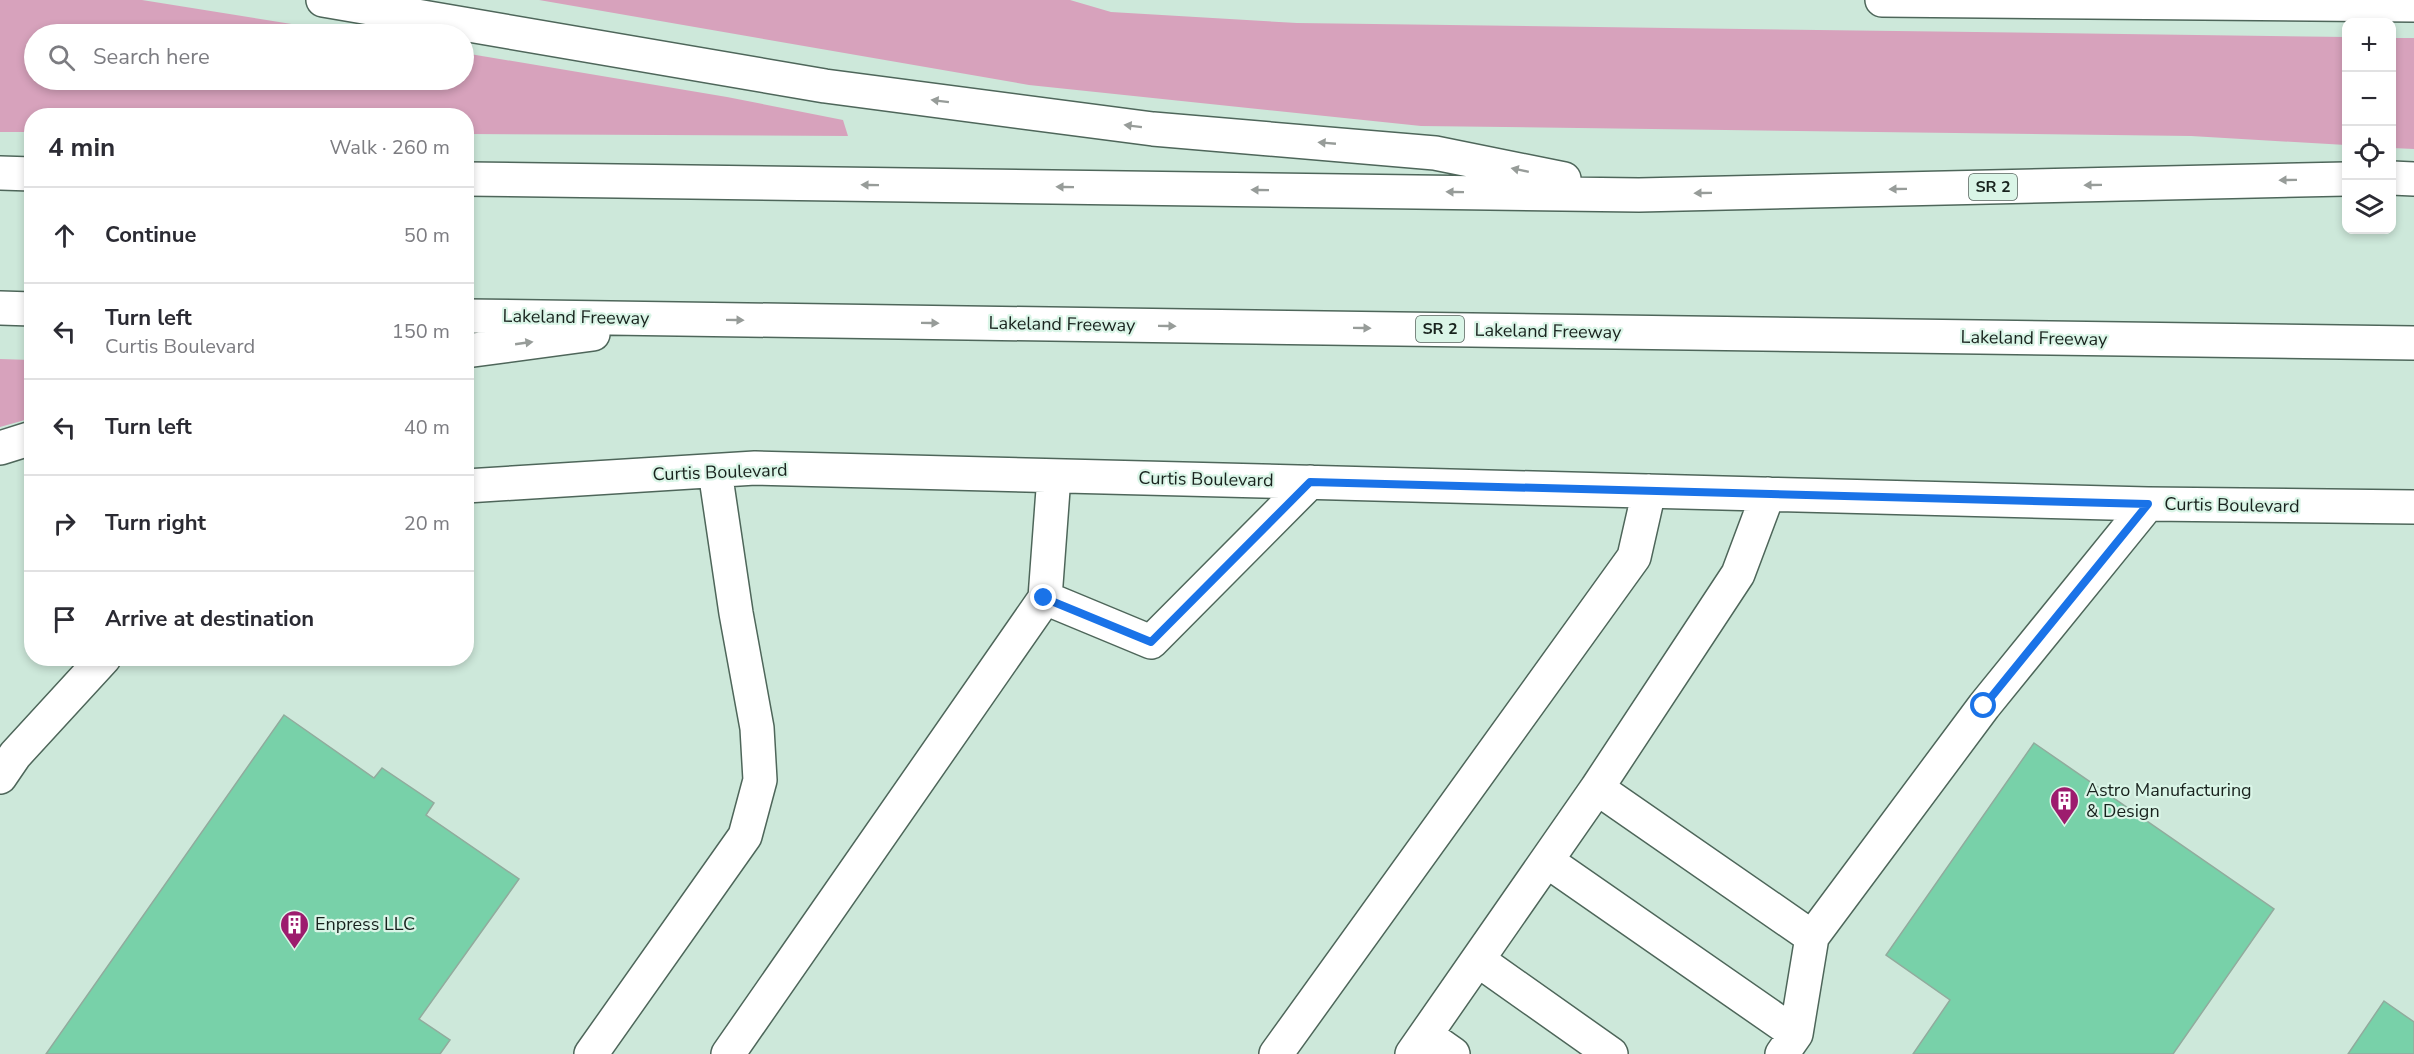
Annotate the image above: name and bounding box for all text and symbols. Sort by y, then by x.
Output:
map controls [2342,18,2396,234]
button: + [2342,18,2396,72]
search box [24,24,474,90]
icon: search [45,41,78,74]
text: Search here [93,42,210,72]
button: − [2342,72,2396,126]
one-way arrow [930,96,949,106]
one-way arrow [1124,121,1143,131]
button: locate [2342,126,2396,180]
text: 4 min [48,130,115,165]
text: Walk · 260 m [330,134,450,161]
one-way arrow [1318,139,1337,148]
one-way arrow [1511,165,1530,174]
road number: SR 2 [1969,174,2017,200]
one-way arrow [2279,176,2298,185]
one-way arrow [860,180,879,190]
one-way arrow [2084,180,2103,189]
button: layers [2342,180,2396,234]
one-way arrow [1055,182,1074,192]
one-way arrow [1889,184,1908,194]
one-way arrow [1250,185,1269,195]
one-way arrow [1445,188,1464,197]
one-way arrow [1694,189,1713,198]
icon: ahead [48,219,81,252]
text: Continue [105,220,196,250]
text: 50 m [404,222,450,249]
text: Turn left [105,303,192,333]
street label: Lakeland Freeway [503,304,650,330]
street label: Lakeland Freeway [989,311,1136,337]
icon: left [48,315,81,348]
one-way arrow [725,315,744,325]
road number: SR 2 [1416,316,1464,342]
text: 150 m [392,318,450,345]
one-way arrow [920,318,939,327]
street label: Lakeland Freeway [1475,318,1622,344]
one-way arrow [1157,321,1176,331]
one-way arrow [1352,324,1371,333]
street label: Lakeland Freeway [1961,325,2108,351]
text: Curtis Boulevard [105,333,255,360]
one-way arrow [515,339,534,348]
icon: left [48,411,81,444]
text: Turn left [105,412,192,442]
text: 40 m [404,414,450,441]
street label: Curtis Boulevard [652,458,788,486]
street label: Curtis Boulevard [1138,466,1274,492]
street label: Curtis Boulevard [2164,492,2300,518]
icon: right [48,507,81,540]
text: Turn right [105,508,206,538]
text: 20 m [404,510,450,537]
route end [1030,584,1056,610]
icon: arrive [48,603,81,636]
text: Arrive at destination [105,604,314,634]
route start [1970,692,1996,718]
place label: Astro Manufacturing & Design [2086,778,2252,823]
building icon: Astro Manufacturing & Design [2049,784,2081,826]
building icon: Enpress LLC [278,908,310,950]
place label: Enpress LLC [315,912,415,936]

